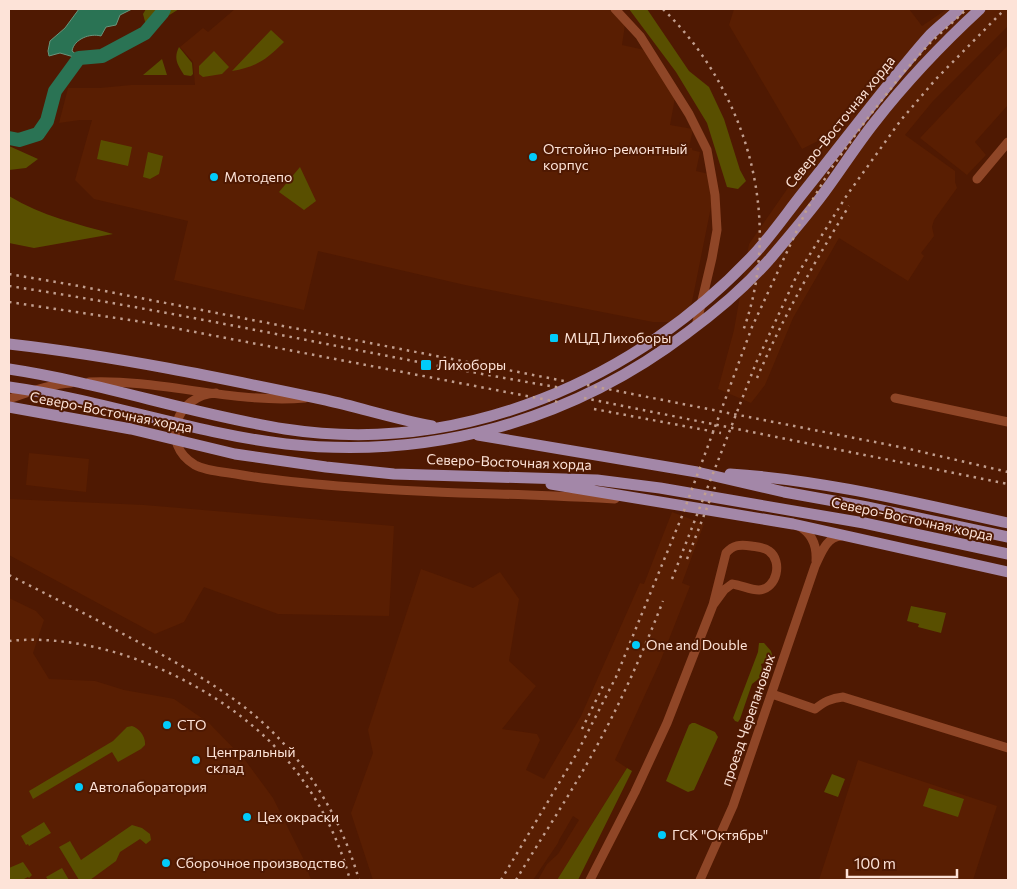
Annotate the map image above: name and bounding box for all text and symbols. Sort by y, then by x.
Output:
street label: Северо-Восточная хорда [781,52,898,191]
place label: Отстойно-ремонтный корпус [543,140,688,173]
marker: Отстойно-ремонтный корпус [527,151,539,163]
place label: Мотодепо [224,168,292,185]
marker: Мотодепо [208,171,220,183]
place label: МЦД Лихоборы [564,329,671,346]
marker: МЦД Лихоборы [548,332,560,344]
place label: Лихоборы [437,356,506,373]
marker: Лихоборы [419,358,433,372]
street label: Северо-Восточная хорда [28,387,194,436]
street label: Северо-Восточная хорда [426,450,592,473]
street label: Северо-Восточная хорда [830,493,995,544]
place label: One and Double [646,636,747,653]
marker: One and Double [630,639,642,651]
street label: проезд Черепановых [717,651,778,788]
place label: СТО [177,716,207,733]
marker: СТО [161,719,173,731]
place label: Центральный склад [206,743,296,776]
marker: Центральный склад [190,754,202,766]
place label: Автолаборатория [89,778,207,795]
marker: Автолаборатория [73,781,85,793]
place label: Цех окраски [257,808,339,825]
marker: Цех окраски [241,811,253,823]
place label: ГСК "Октябрь" [672,826,768,843]
marker: ГСК "Октябрь" [656,829,668,841]
scale bar [847,846,957,878]
place label: Сборочное производство [176,854,345,871]
text: 100 m [854,854,896,872]
marker: Сборочное производство [160,857,172,869]

